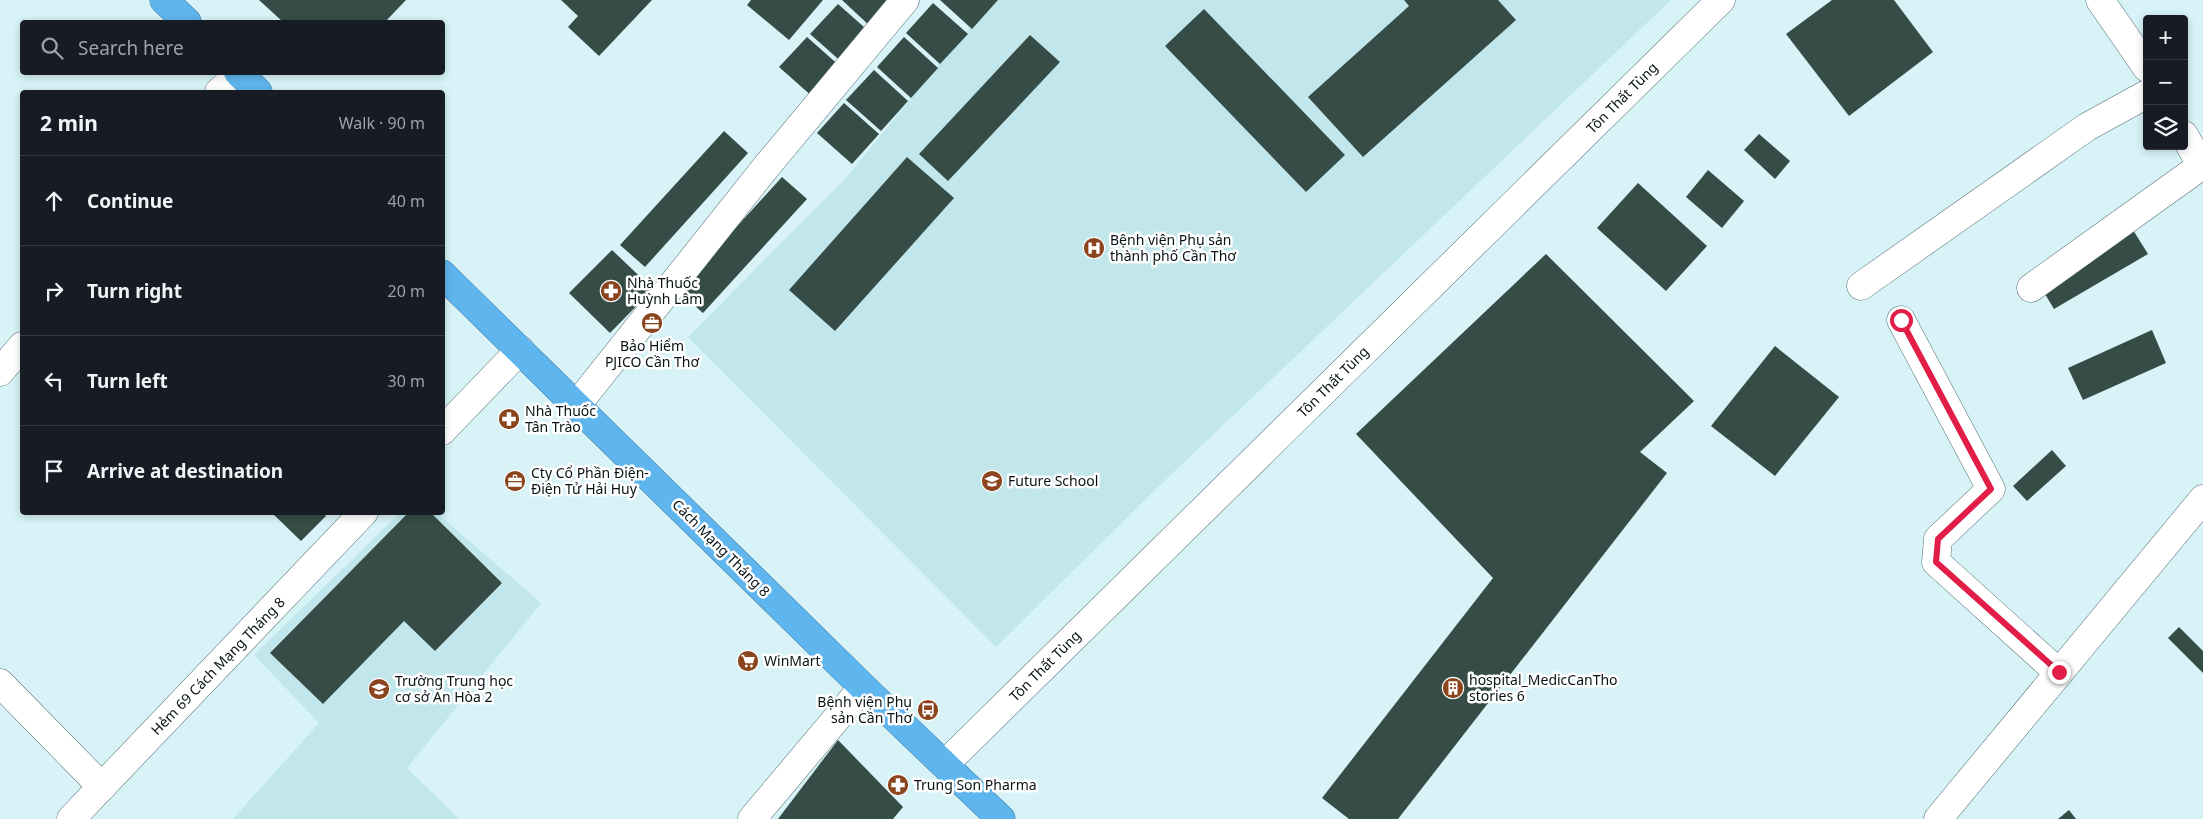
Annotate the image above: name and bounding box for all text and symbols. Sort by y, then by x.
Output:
map controls [2143,15,2188,150]
button: + [2143,15,2188,60]
search box [20,20,445,75]
icon: search [38,34,66,62]
text: Search here [78,35,184,61]
street label: Tôn Thất Tùng [1582,58,1661,137]
button: − [2143,60,2188,105]
button: layers [2143,105,2188,150]
text: 2 min [40,109,98,137]
text: Walk · 90 m [339,112,425,134]
icon: ahead [40,187,68,215]
text: Continue [87,188,173,214]
text: 40 m [388,190,425,212]
place label: Bệnh viện Phụ sản thành phố Cần Thơ [1110,230,1237,265]
hospital icon: Bệnh viện Phụ sản thành phố Cần Thơ [1082,236,1106,260]
place label: Nhà Thuốc Huỳnh Lâm [627,273,702,308]
icon: right [40,277,68,305]
text: Turn right [87,278,182,304]
pharmacy icon: Nhà Thuốc Huỳnh Lâm [599,279,623,303]
text: 20 m [388,280,425,302]
route start [1890,309,1913,332]
office icon: Bảo Hiểm PJICO Cần Thơ [640,311,664,335]
place label: Bảo Hiểm PJICO Cần Thơ [605,336,700,371]
street label: Tôn Thất Tùng [1293,342,1372,421]
icon: left [40,367,68,395]
text: Turn left [87,368,168,394]
text: 30 m [388,370,425,392]
place label: Nhà Thuốc Tân Trào [525,401,596,436]
pharmacy icon: Nhà Thuốc Tân Trào [497,407,521,431]
icon: arrive [40,457,68,485]
text: Arrive at destination [87,458,283,484]
place label: Cty Cổ Phần Điện- Điện Tử Hải Huy [531,463,649,498]
office icon: Cty Cổ Phần Điện- Điện Tử Hải Huy [503,469,527,493]
school or university icon: Future School [980,469,1004,493]
place label: Future School [1008,471,1098,490]
street label: Cách Mạng Tháng 8 [669,495,774,600]
street label: Hẻm 69 Cách Mạng Tháng 8 [147,593,289,739]
street label: Tôn Thất Tùng [1005,626,1084,705]
supermarket icon: WinMart [736,649,760,673]
place label: WinMart [764,651,821,670]
route end [2048,661,2071,684]
place label: hospital_MedicCanTho stories 6 [1469,670,1618,705]
place label: Trường Trung học cơ sở An Hòa 2 [395,671,513,706]
building icon: hospital_MedicCanTho stories 6 [1441,676,1465,700]
school or university icon: Trường Trung học cơ sở An Hòa 2 [367,677,391,701]
place label: Bệnh viện Phụ sản Cần Thơ [817,692,913,727]
bus stop icon: Bệnh viện Phụ sản Cần Thơ [916,698,940,722]
pharmacy icon: Trung Son Pharma [886,773,910,797]
place label: Trung Son Pharma [914,775,1037,794]

